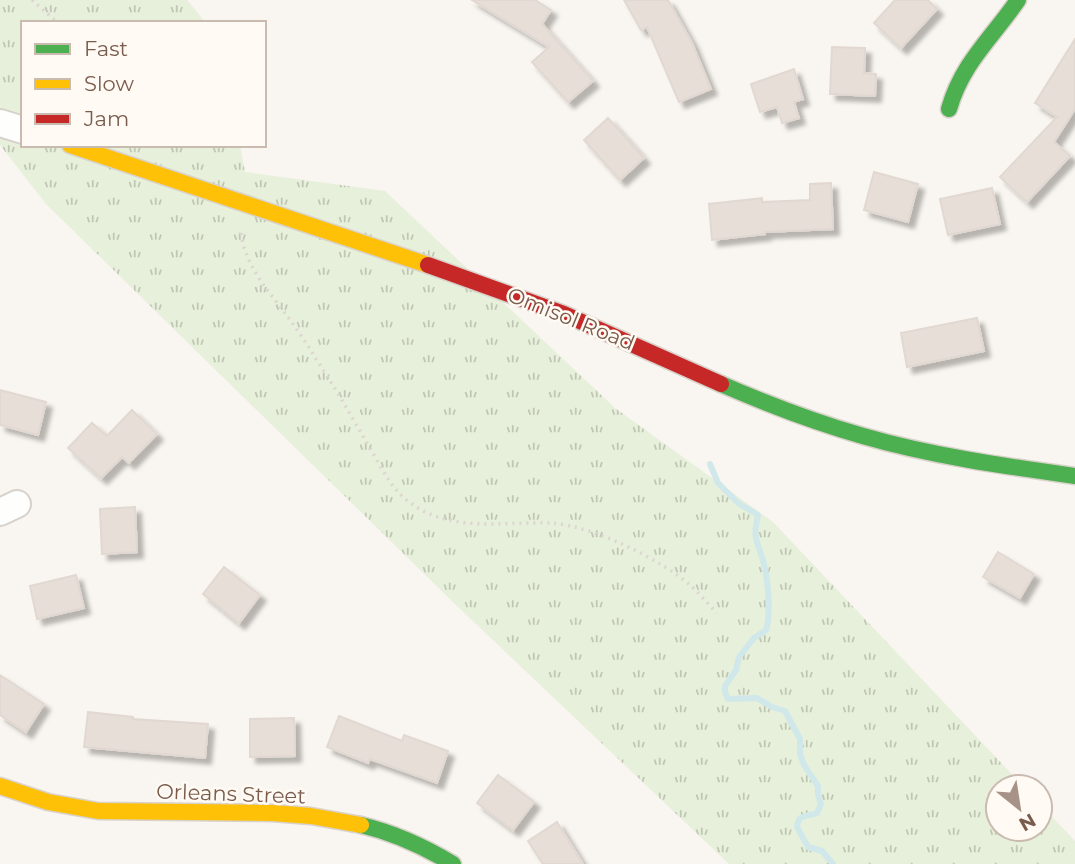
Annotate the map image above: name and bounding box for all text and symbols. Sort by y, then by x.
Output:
legend [21,21,266,147]
text: Fast [84,36,128,61]
text: Slow [84,71,134,96]
text: Jam [83,106,129,131]
street label: Omisol Road [504,282,638,355]
north arrow [984,773,1054,843]
street label: Orleans Street [156,778,306,809]
text: N [1015,808,1040,836]

